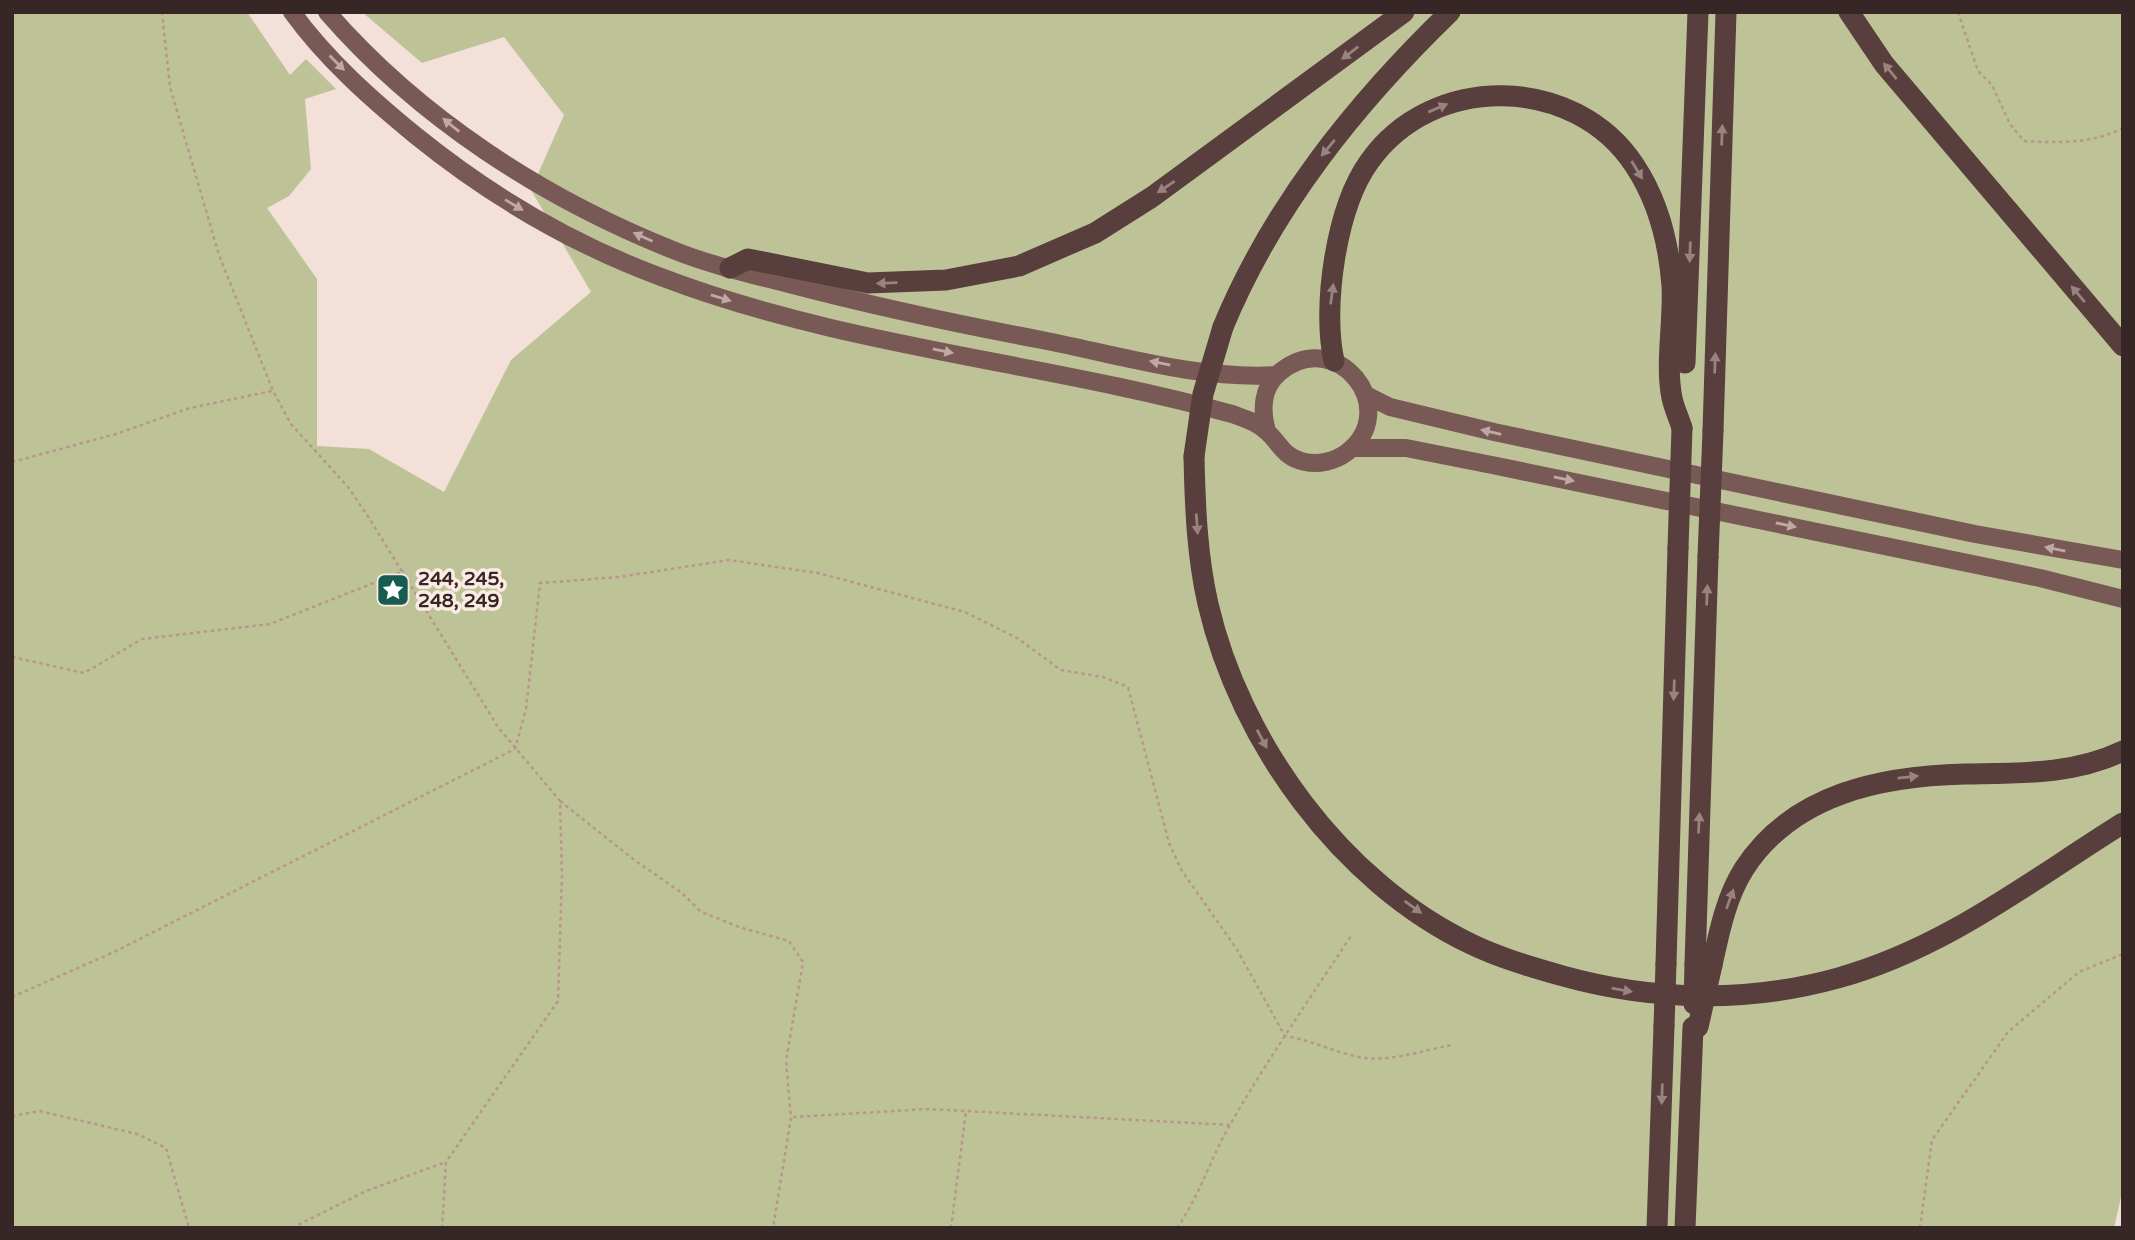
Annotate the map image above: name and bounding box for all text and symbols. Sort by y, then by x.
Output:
one-way arrow [1340,46,1359,60]
one-way arrow [328,55,345,71]
one-way arrow [1883,62,1898,79]
one-way arrow [1428,102,1449,113]
one-way arrow [442,119,460,133]
one-way arrow [1717,124,1728,146]
one-way arrow [1321,140,1336,157]
one-way arrow [1631,161,1644,180]
one-way arrow [1157,180,1175,194]
one-way arrow [505,198,524,211]
one-way arrow [632,231,653,242]
one-way arrow [1684,241,1695,263]
one-way arrow [875,277,897,288]
one-way arrow [1327,282,1338,304]
one-way arrow [2071,285,2086,303]
one-way arrow [711,293,732,303]
one-way arrow [932,345,954,356]
one-way arrow [1709,351,1721,373]
one-way arrow [1149,358,1171,369]
one-way arrow [1480,426,1502,437]
one-way arrow [1553,474,1575,485]
one-way arrow [1192,513,1203,535]
one-way arrow [1775,520,1797,531]
one-way arrow [2044,543,2066,554]
place label: 244, 245, 248, 249 [418,568,504,612]
place icon: 244, 245, 248, 249 [374,571,412,609]
one-way arrow [1701,584,1712,606]
one-way arrow [1668,679,1679,701]
one-way arrow [1256,730,1268,750]
one-way arrow [1897,771,1919,782]
one-way arrow [1694,812,1705,834]
one-way arrow [1725,889,1736,910]
one-way arrow [1404,900,1422,914]
one-way arrow [1611,985,1633,996]
one-way arrow [1656,1084,1667,1106]

